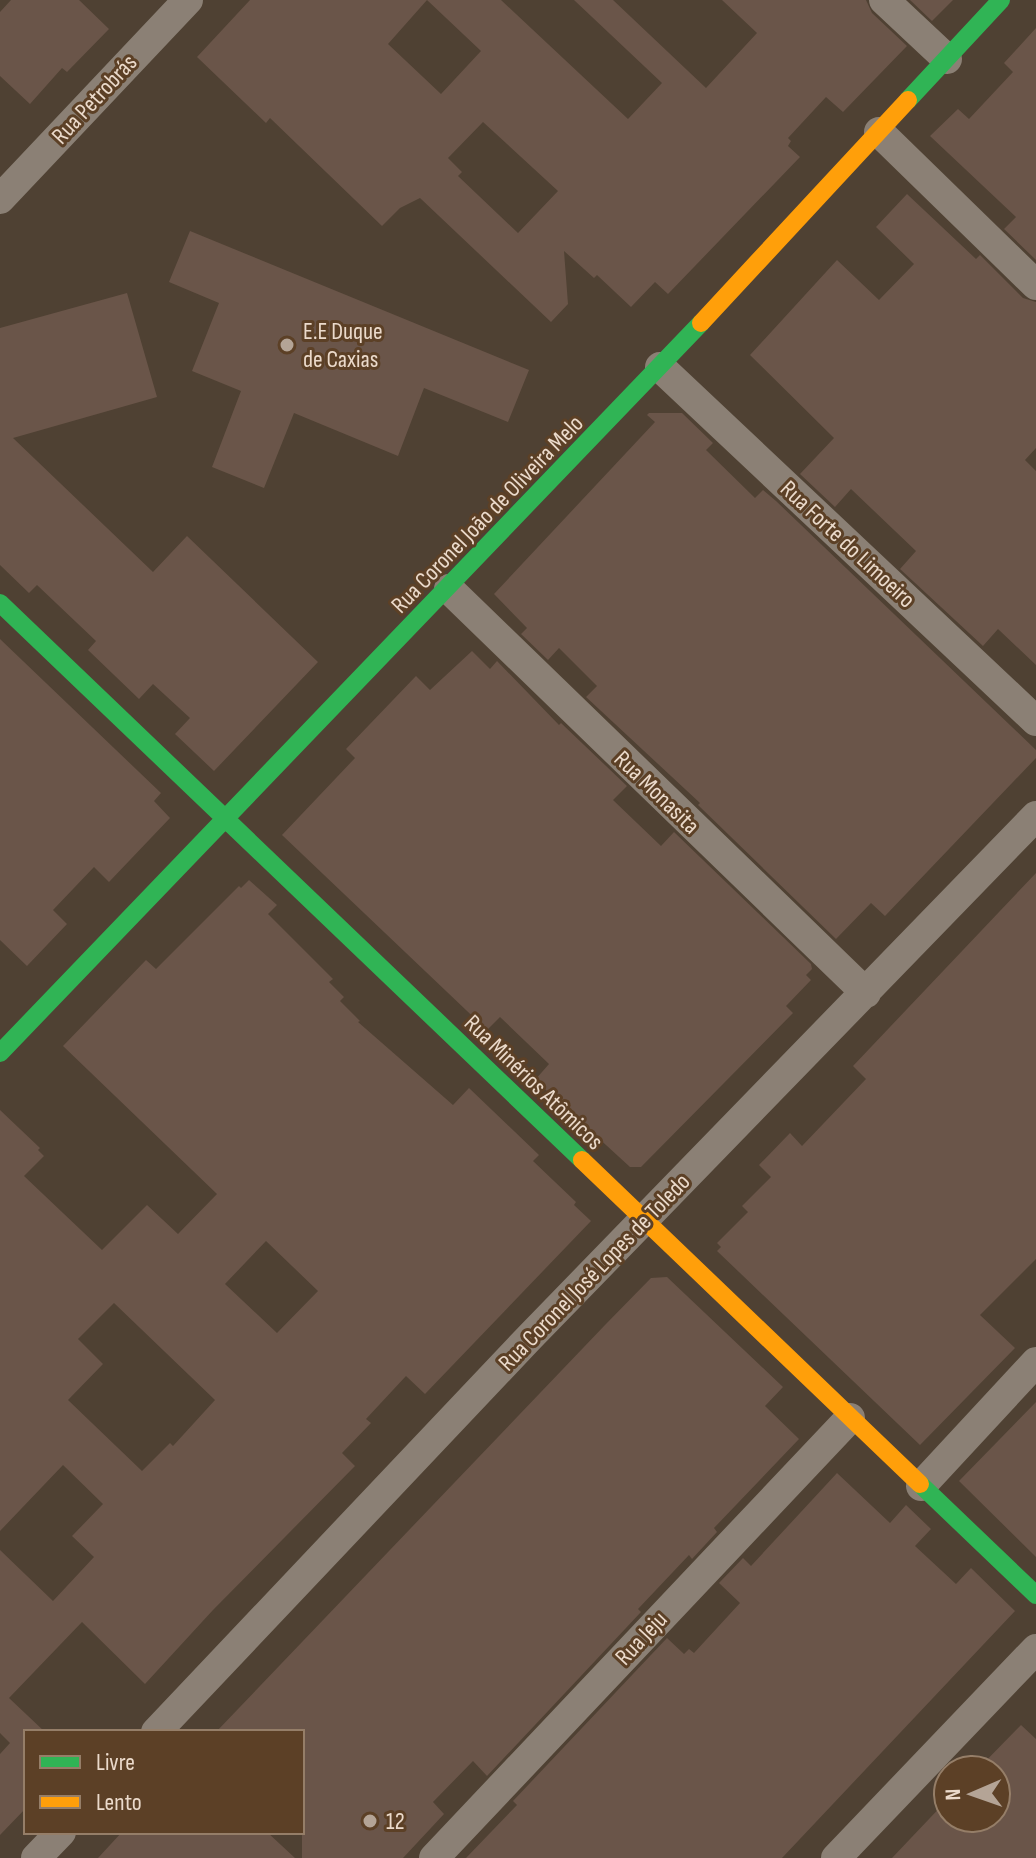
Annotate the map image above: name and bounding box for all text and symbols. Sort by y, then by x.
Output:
street label: Rua Petrobrás [46,49,143,150]
place label: E.E Duque de Caxias [303,317,383,374]
marker: E.E Duque de Caxias [278,336,296,354]
street label: Rua Coronel João de Oliveira Melo [385,409,589,619]
street label: Rua Forte do Limoeiro [774,475,921,614]
street label: Rua Monasita [608,745,705,840]
street label: Rua Minérios Atômicos [458,1009,609,1156]
street label: Rua Coronel José Lopes de Toledo [492,1168,696,1377]
street label: Rua Jeju [609,1605,673,1671]
legend [24,1730,304,1834]
text: Livre [96,1748,135,1777]
north arrow [932,1754,1012,1834]
text: Lento [96,1788,142,1817]
text: N [940,1788,967,1801]
place label: 12 [386,1807,405,1836]
marker: 12 [361,1812,379,1830]

